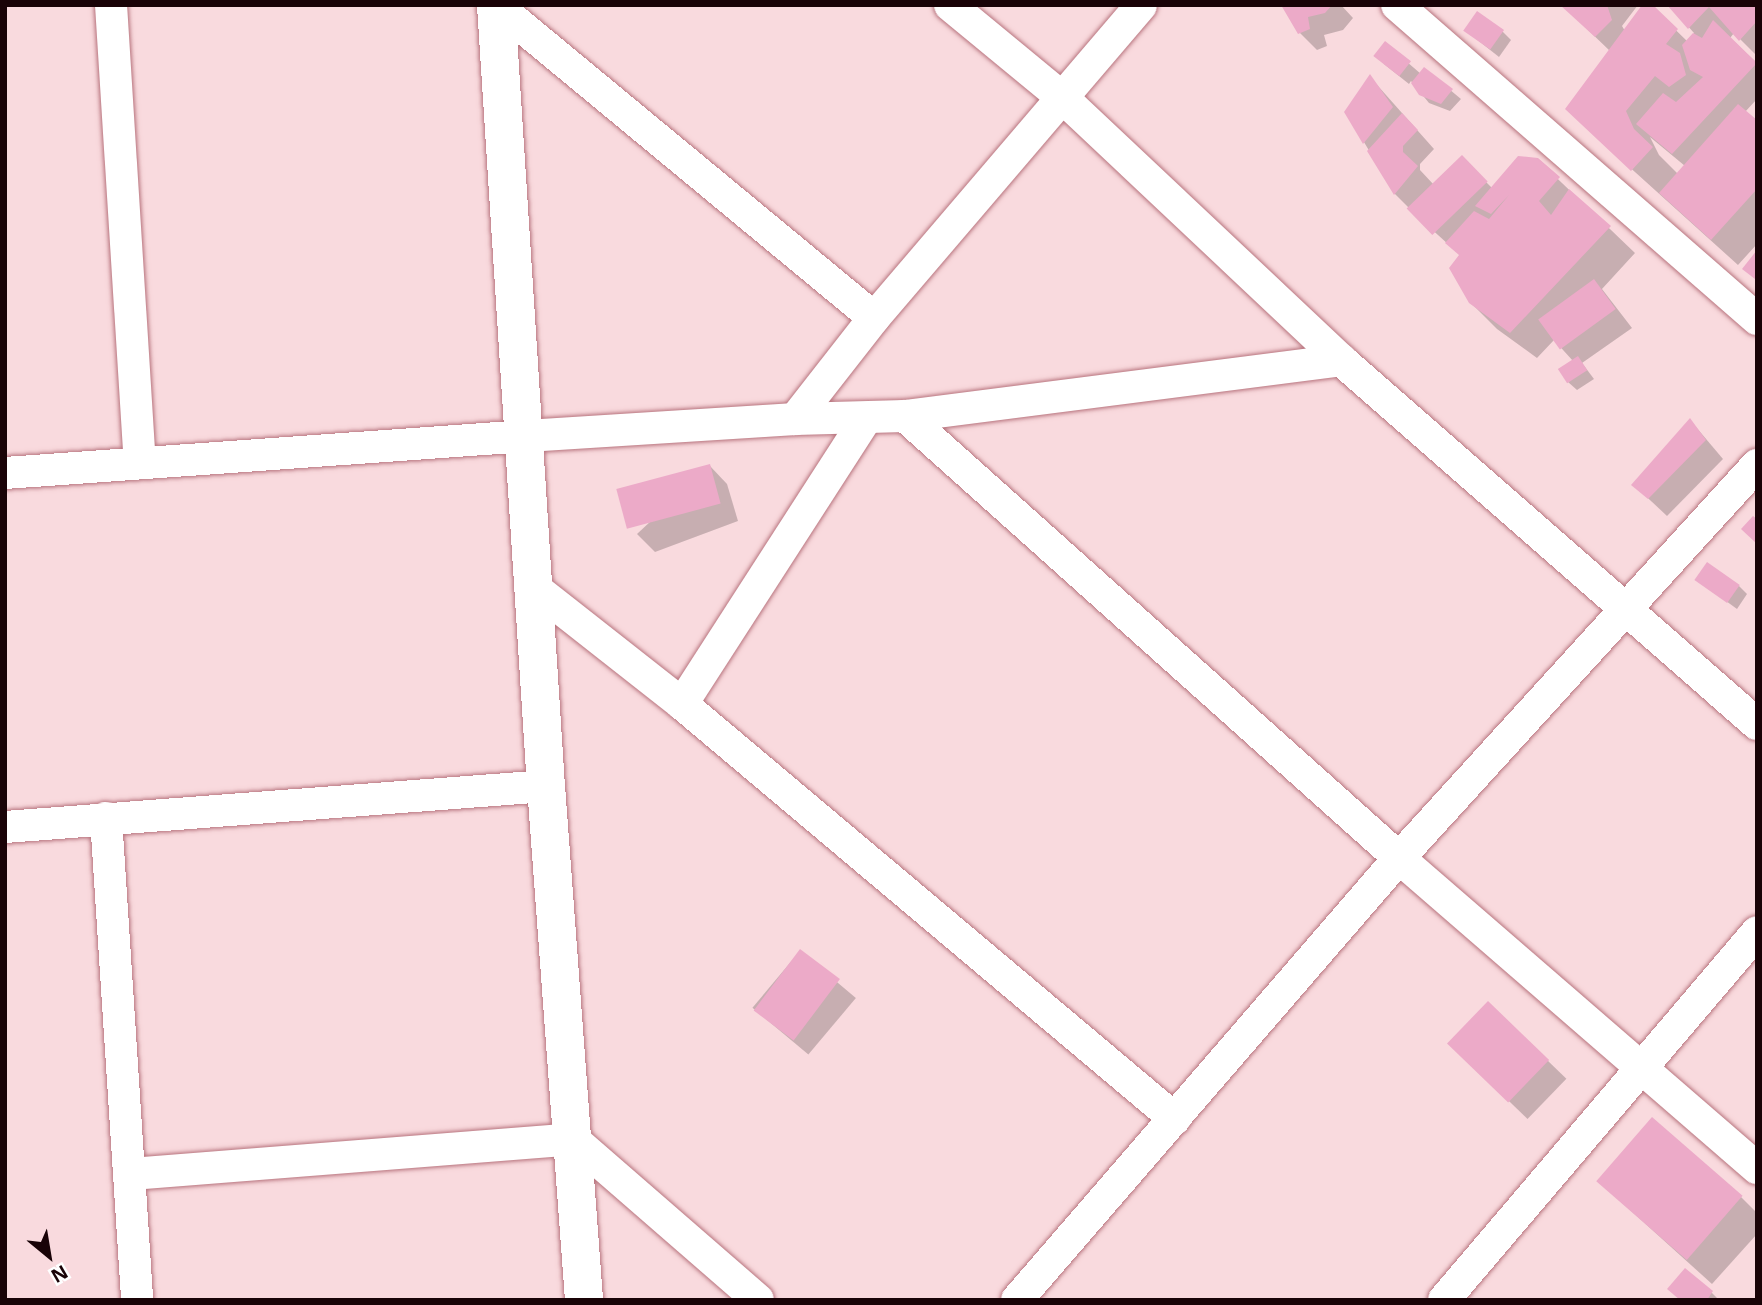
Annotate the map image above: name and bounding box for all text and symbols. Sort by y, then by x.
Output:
north arrow [14,1221,84,1291]
text: N [46,1259,73,1289]

